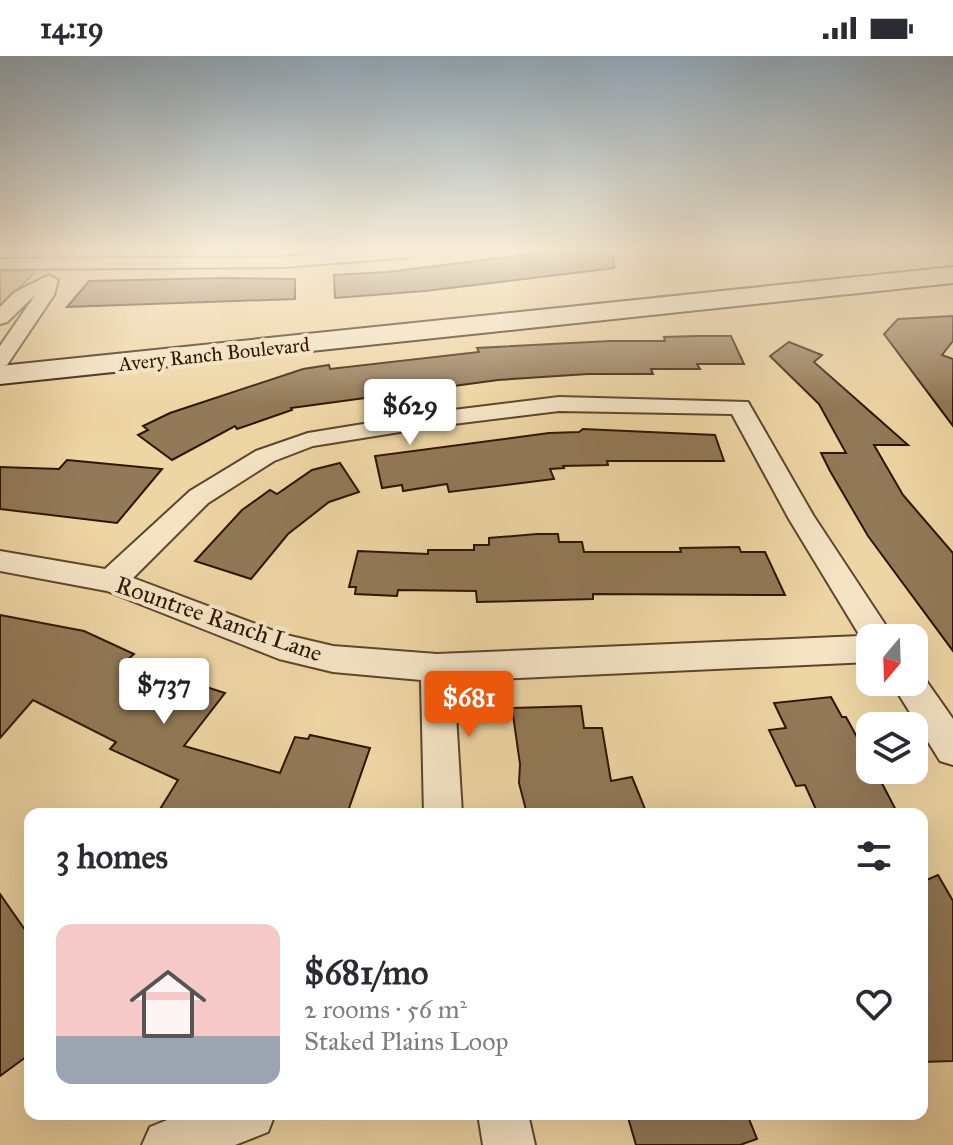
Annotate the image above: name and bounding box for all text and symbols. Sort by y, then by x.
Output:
text: 14:19 [40,10,104,46]
street label: Avery Ranch Boulevard [116,332,311,376]
pin: $629 [363,379,457,447]
text: $629 [382,389,438,421]
street label: Rountree Ranch Lane [112,570,326,668]
north arrow [856,624,928,696]
map controls [856,624,928,784]
pin: $737 [117,658,211,726]
text: $737 [137,668,191,700]
pin: $681 [422,671,516,739]
text: $681 [442,681,496,713]
button: layers [856,712,928,784]
icon: filters [852,834,896,878]
text: 3 homes [56,836,168,877]
text: $681/mo [304,952,428,993]
icon: home [120,956,216,1052]
icon: heart [852,982,896,1026]
text: 2 rooms · 56 m² [304,993,467,1025]
text: Staked Plains Loop [304,1025,509,1057]

